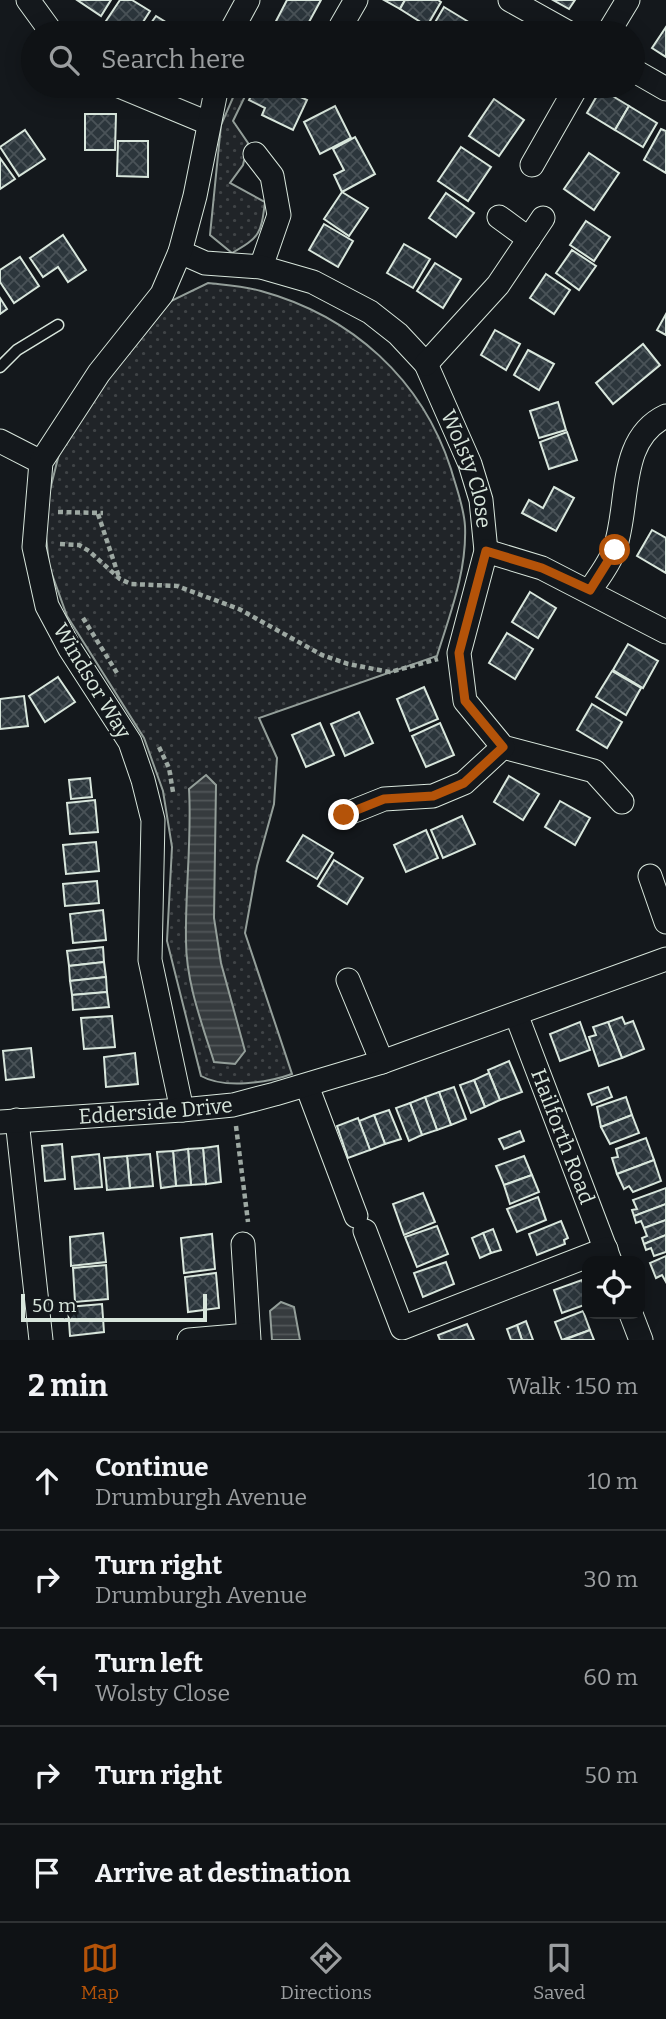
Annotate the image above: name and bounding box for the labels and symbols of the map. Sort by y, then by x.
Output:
street label: Wolsty Close [435,406,497,529]
route start [599,534,630,565]
street label: Windsor Way [47,619,137,744]
route end [328,799,359,830]
street label: Hailforth Road [525,1065,600,1208]
street label: Edderside Drive [78,1092,234,1130]
scale bar [21,1291,206,1323]

